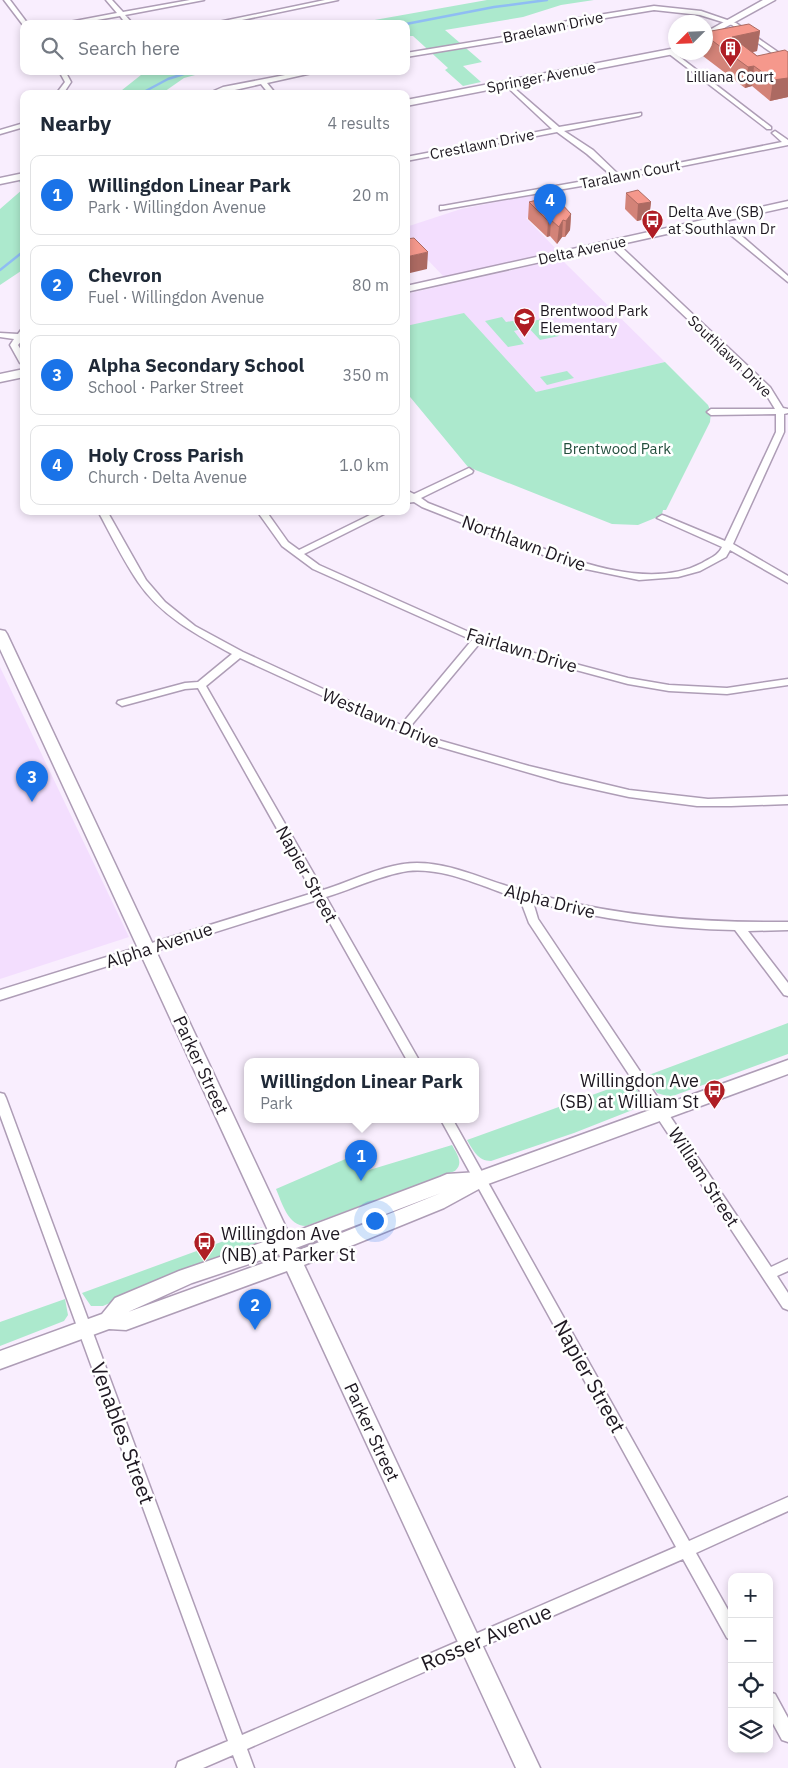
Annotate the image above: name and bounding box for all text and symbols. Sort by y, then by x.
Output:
street label: Braelawn Drive [501,7,605,47]
north arrow [668,15,713,60]
search box [20,20,410,75]
icon: search [38,34,66,62]
text: Search here [78,36,180,60]
building icon: Lilliana Court [718,36,742,67]
street label: Springer Avenue [485,57,597,97]
place label: Lilliana Court [686,67,774,86]
text: Nearby [40,109,111,137]
text: 4 results [327,113,390,133]
street label: Crestlawn Drive [428,125,536,163]
street label: Taralawn Court [578,155,682,193]
text: Willingdon Linear Park [88,173,291,197]
pin: 4 [534,184,566,225]
text: 1 [52,185,62,205]
text: 20 m [352,185,389,205]
text: Park · Willingdon Avenue [88,197,266,217]
place label: Delta Ave (SB) at Southlawn Dr [668,202,776,238]
bus stop icon: Delta Ave (SB) at Southlawn Dr [640,208,664,239]
street label: Delta Avenue [536,231,628,269]
text: Chevron [88,263,162,287]
text: 2 [52,275,62,295]
text: 80 m [352,275,389,295]
text: Fuel · Willingdon Avenue [88,287,264,307]
place label: Brentwood Park Elementary [540,301,648,337]
school or university icon: Brentwood Park Elementary [512,307,536,338]
street label: Southlawn Drive [684,311,776,401]
text: Alpha Secondary School [88,353,304,377]
text: 3 [52,365,62,385]
text: 350 m [342,365,389,385]
text: School · Parker Street [88,377,244,397]
park label: Brentwood Park [563,439,671,458]
text: Holy Cross Parish [88,443,244,467]
text: 4 [52,455,62,475]
text: 1.0 km [339,455,389,475]
text: Church · Delta Avenue [88,467,247,487]
street label: Northlawn Drive [459,510,589,576]
street label: Fairlawn Drive [464,622,580,678]
street label: Westlawn Drive [319,683,443,753]
pin: 3 [16,761,48,802]
street label: Napier Street [271,821,343,927]
street label: Alpha Drive [502,879,598,923]
street label: Alpha Avenue [103,917,215,973]
street label: Parker Street [168,1012,234,1118]
popup [244,1058,479,1123]
text: Willingdon Linear Park [260,1069,463,1093]
place label: Willingdon Ave (SB) at William St [559,1069,699,1113]
bus stop icon: Willingdon Ave (SB) at William St [703,1078,727,1109]
text: Park [260,1093,293,1113]
street label: William Street [663,1123,745,1231]
pin: 1 [345,1140,377,1181]
your location [362,1208,388,1234]
place label: Willingdon Ave (NB) at Parker St [221,1222,356,1266]
bus stop icon: Willingdon Ave (NB) at Parker St [193,1231,217,1262]
pin: 2 [239,1289,271,1330]
street label: Napier Street [547,1314,633,1438]
street label: Venables Street [84,1358,162,1508]
street label: Parker Street [339,1379,405,1485]
map controls [728,1573,773,1753]
button: + [728,1573,773,1618]
street label: Rosser Avenue [416,1597,556,1677]
button: − [728,1618,773,1663]
button: locate [728,1663,773,1708]
button: layers [728,1708,773,1753]

